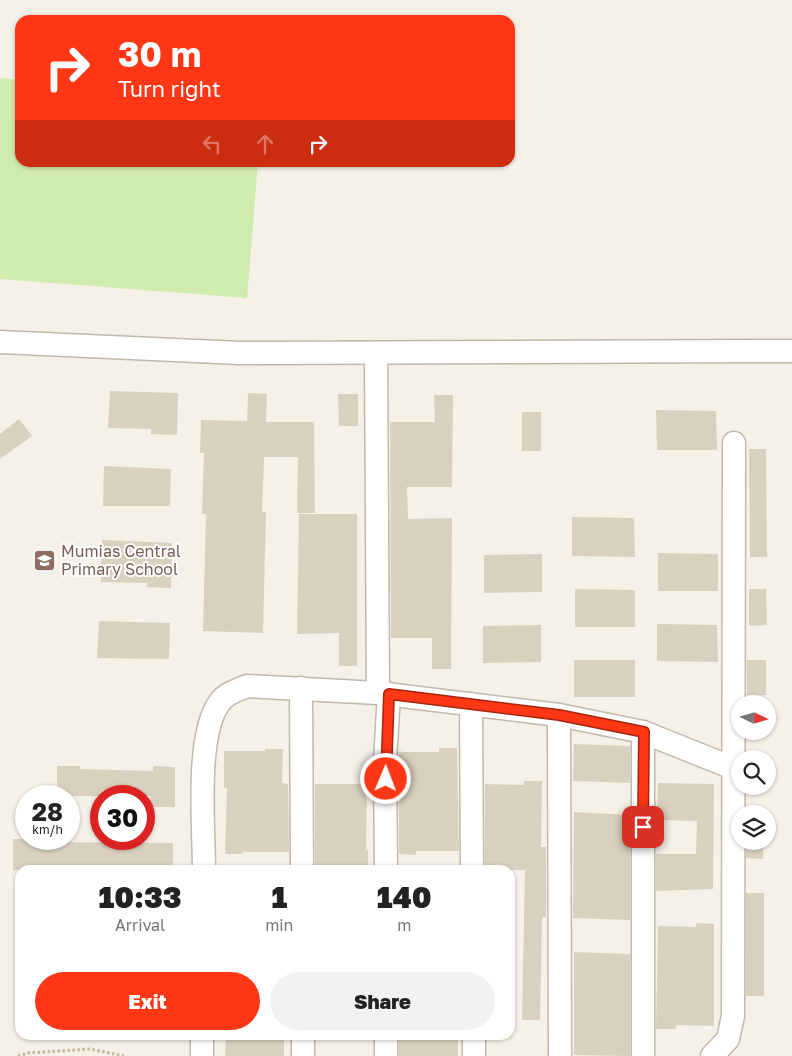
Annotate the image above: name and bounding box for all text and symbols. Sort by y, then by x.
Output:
text: 30 m [118,33,201,75]
icon: right [35,35,100,100]
text: Turn right [118,75,221,102]
icon: left [198,130,226,158]
icon: ahead [251,130,279,158]
icon: right [304,130,332,158]
place label: Mumias Central Primary School [61,541,181,579]
school or university icon: Mumias Central Primary School [33,548,57,572]
north arrow [731,695,776,740]
map controls [731,695,776,850]
button: search [731,750,776,795]
position arrow [359,752,411,804]
speed limit sign: 30 [90,785,155,850]
text: 28 [32,796,63,827]
button: layers [731,805,776,850]
pin [622,806,664,848]
icon: arrive [629,813,657,841]
text: km/h [32,822,63,837]
text: 10:33 [98,879,182,915]
text: 1 [271,879,287,915]
text: 140 [377,879,432,915]
text: Arrival [115,915,165,935]
text: min [265,915,293,935]
text: m [397,915,411,935]
button: Exit [35,972,260,1030]
button: Share [270,972,495,1030]

